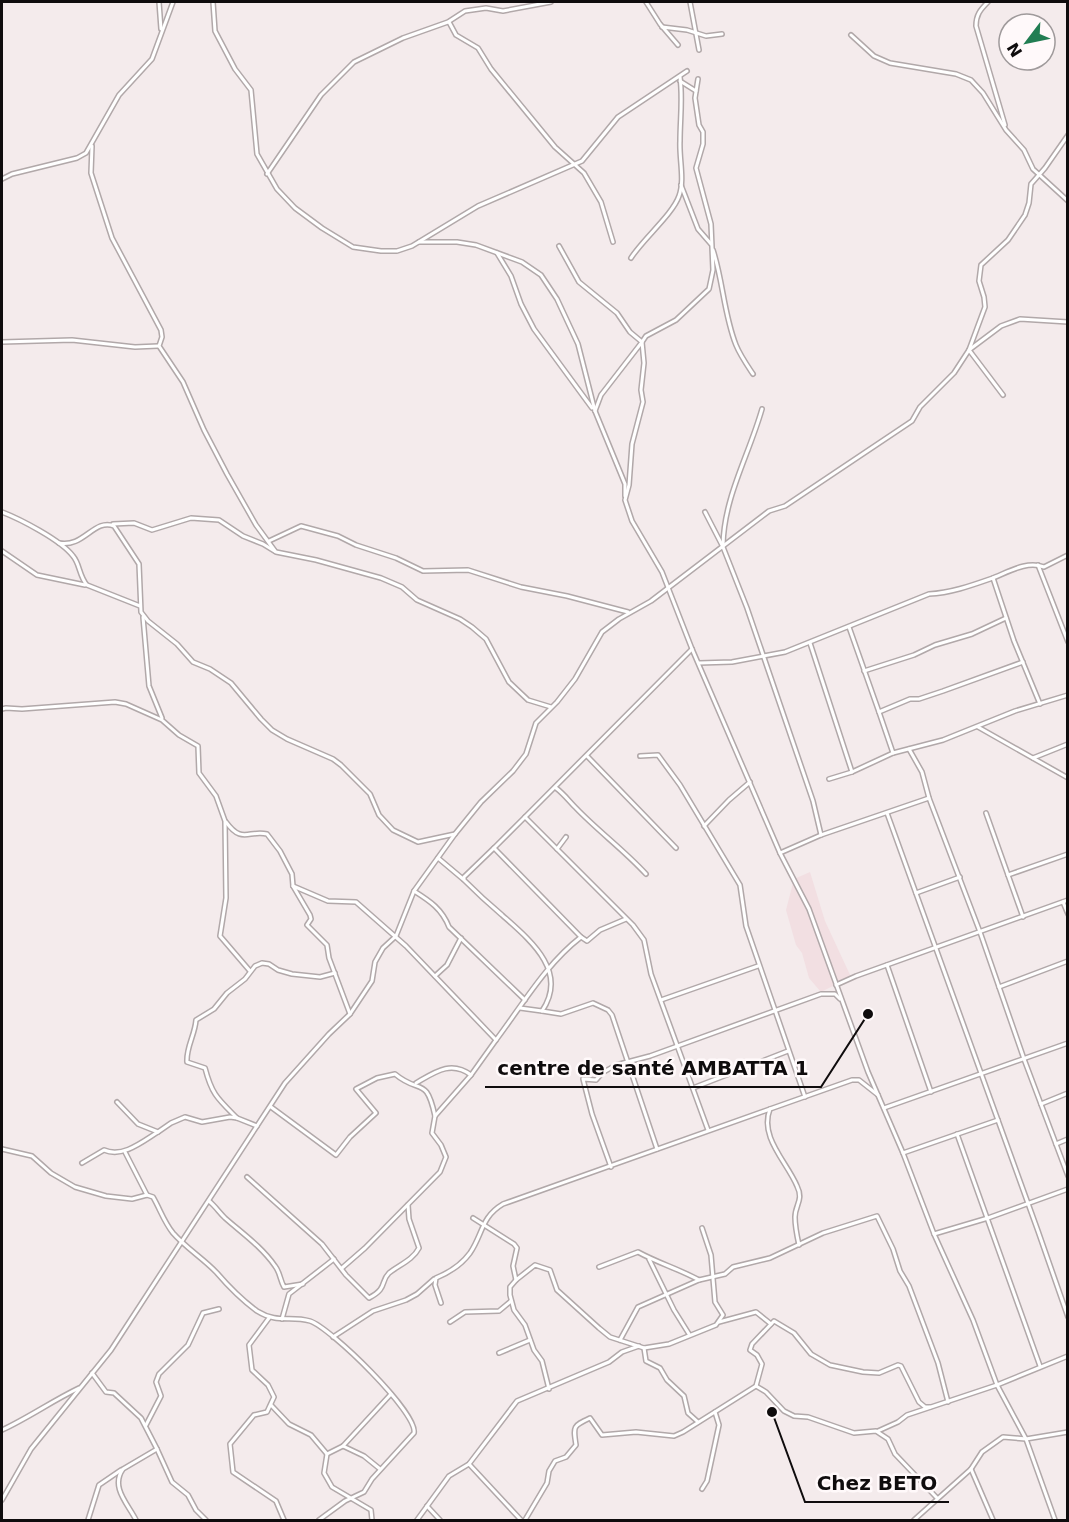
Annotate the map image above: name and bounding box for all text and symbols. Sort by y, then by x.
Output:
north arrow [997,12,1057,72]
text: N [1003,39,1026,60]
callout: centre de santé AMBATTA 1 [485,1049,821,1087]
text: centre de santé AMBATTA 1 [497,1056,809,1080]
callout: Chez BETO [805,1464,949,1502]
text: Chez BETO [817,1471,937,1495]

